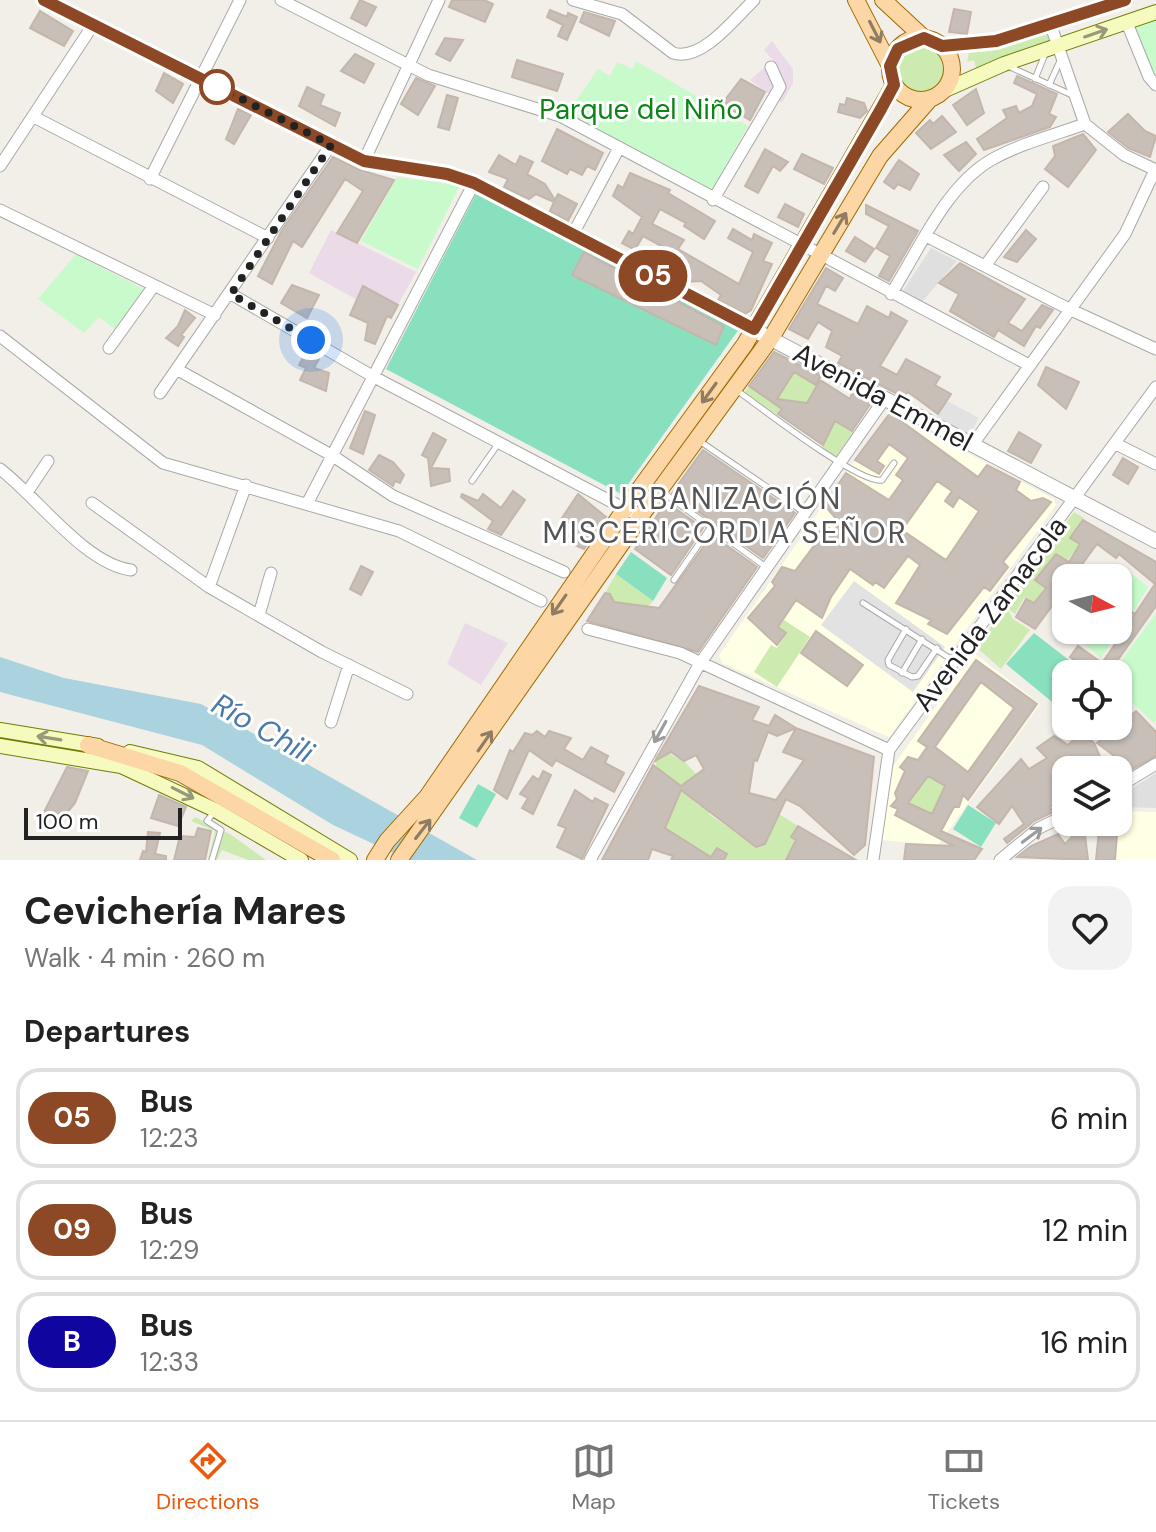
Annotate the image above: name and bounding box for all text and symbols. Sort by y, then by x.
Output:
one-way arrow [868,20,883,44]
one-way arrow [1083,25,1109,40]
unlabelled marker [200,70,234,104]
park label: Parque del Niño [539,91,743,128]
one-way arrow [832,212,848,235]
line badge: 05 [617,250,689,302]
text: 05 [634,257,672,294]
your location [291,320,331,360]
street label: Avenida Emmel [787,334,979,460]
one-way arrow [701,382,718,404]
district label: URBANIZACIÓN MISCERICORDIA SEÑOR [542,479,908,552]
street label: Avenida Zamacola [905,509,1075,719]
north arrow [1052,564,1132,644]
map controls [1052,564,1132,836]
one-way arrow [551,594,567,616]
button: locate [1052,660,1132,740]
water label: Río Chili [205,684,322,772]
one-way arrow [651,720,667,743]
one-way arrow [36,730,62,745]
one-way arrow [477,730,493,752]
button: layers [1052,756,1132,836]
one-way arrow [170,786,194,802]
scale bar [24,804,182,840]
text: 100 m [36,807,98,836]
one-way arrow [414,818,431,840]
one-way arrow [1021,827,1042,844]
text: Cevichería Mares [24,886,347,936]
button: heart [1048,886,1132,970]
text: Walk · 4 min · 260 m [24,941,265,975]
text: Departures [24,1012,190,1051]
text: Bus [140,1082,194,1121]
text: 05 [53,1099,91,1136]
text: 6 min [1050,1099,1128,1138]
text: 12:23 [140,1121,199,1155]
text: Bus [140,1194,194,1233]
text: 09 [53,1211,91,1248]
text: 12 min [1042,1211,1128,1250]
text: 12:29 [140,1233,199,1267]
text: Bus [140,1306,194,1345]
text: B [63,1323,81,1360]
text: 16 min [1041,1323,1128,1362]
text: 12:33 [140,1345,199,1379]
tab: Directions [156,1439,260,1516]
tab: Map [572,1439,616,1516]
tab: Tickets [928,1439,1000,1516]

